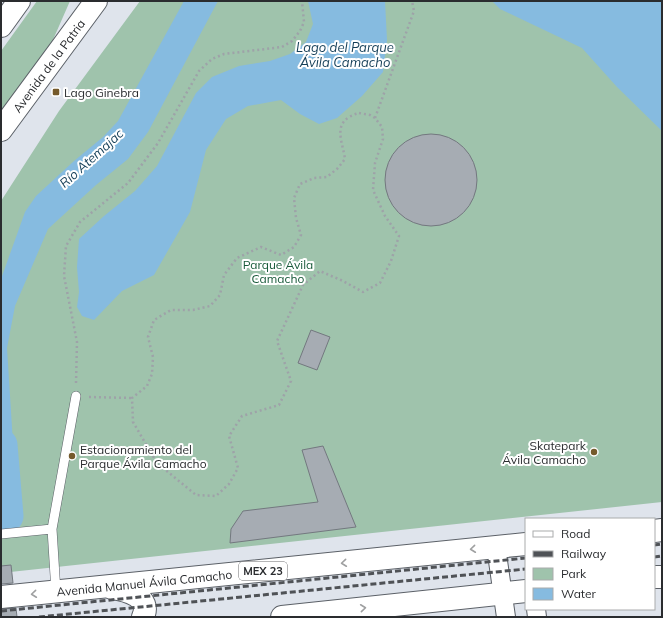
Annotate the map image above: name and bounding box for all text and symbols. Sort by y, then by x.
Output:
street label: Avenida de la Patria [9,16,88,115]
water label: Lago del Parque Ávila Camacho [296,39,394,70]
place label: Lago Ginebra [64,85,139,100]
marker: Lago Ginebra [51,87,61,97]
water label: Río Atemajac [56,125,127,191]
park label: Parque Ávila Camacho [243,257,313,286]
place label: Skatepark Ávila Camacho [502,438,587,467]
place label: Estacionamiento del Parque Ávila Camacho [80,442,207,471]
marker: Skatepark Ávila Camacho [589,447,599,457]
marker: Estacionamiento del Parque Ávila Camacho [67,451,77,461]
legend [525,518,655,610]
text: Road [561,526,590,541]
one-way arrow [470,545,476,554]
text: Railway [561,546,607,561]
one-way arrow [341,558,347,567]
road number: MEX 23 [239,562,287,580]
street label: Avenida Manuel Ávila Camacho [56,566,233,599]
text: Park [561,566,587,581]
text: Water [561,586,597,601]
one-way arrow [31,589,37,598]
one-way arrow [360,604,366,613]

